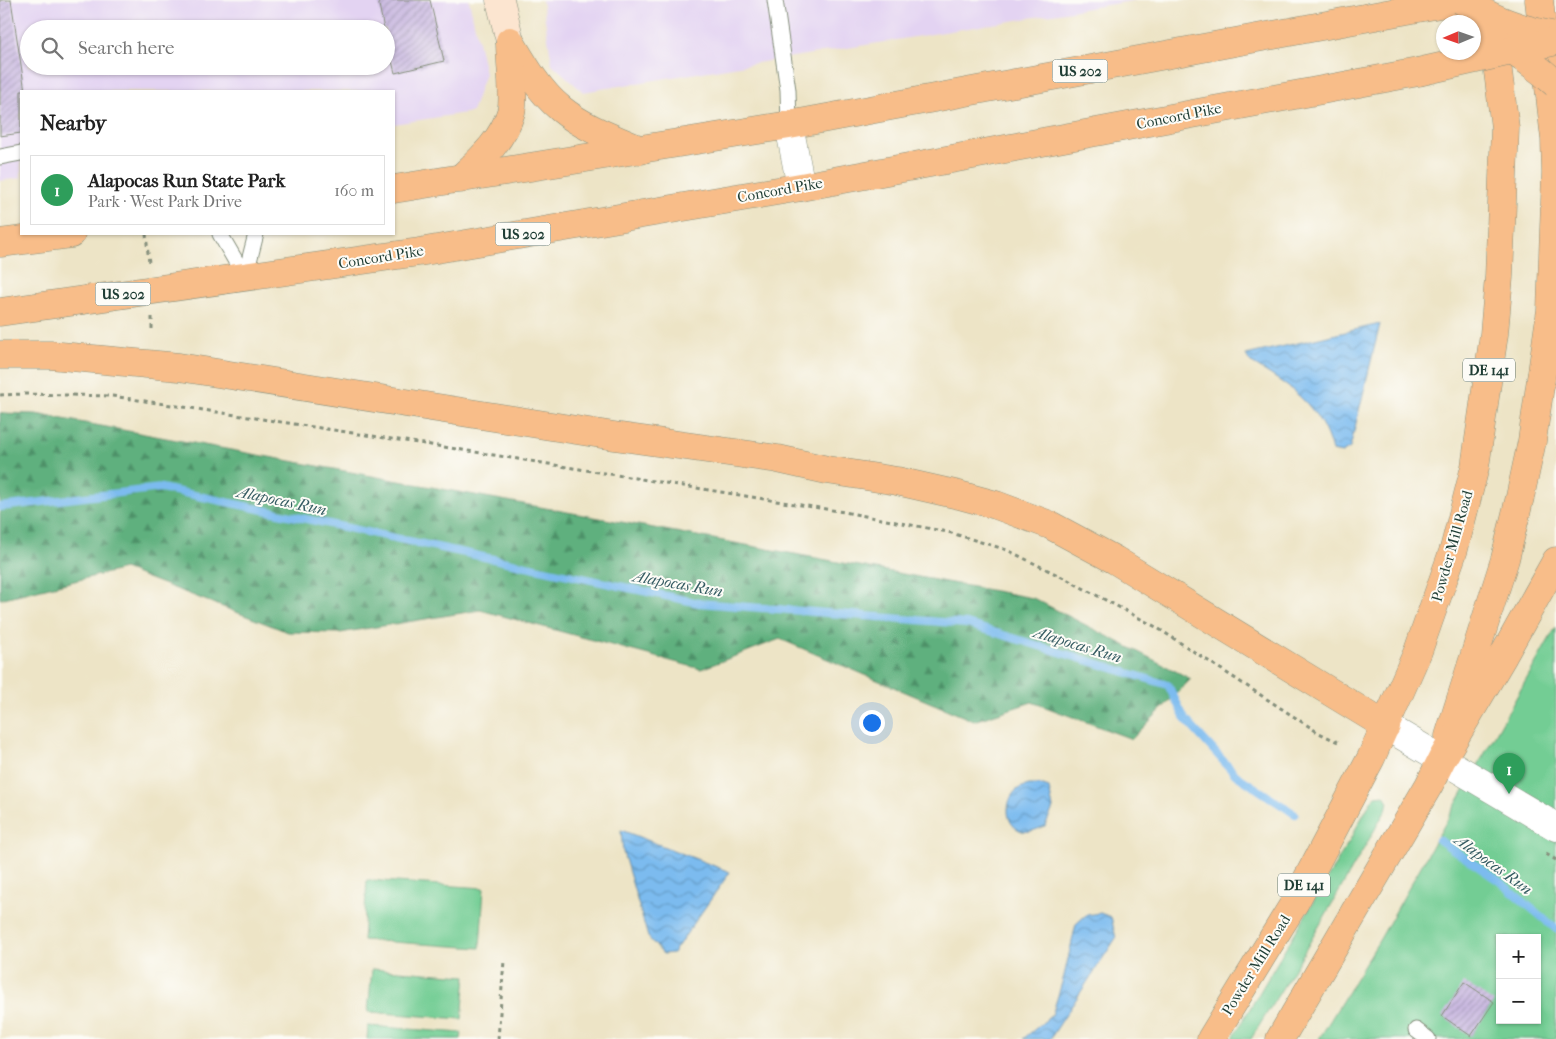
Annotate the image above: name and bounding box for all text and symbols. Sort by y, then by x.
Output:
north arrow [1436,15,1481,60]
search box [20,20,395,75]
icon: search [38,34,66,62]
text: Search here [78,37,174,59]
road number: US 202 [1052,59,1108,82]
street label: Concord Pike [1135,99,1224,133]
text: Nearby [40,111,106,135]
text: Alapocas Run State Park [88,170,285,192]
street label: Concord Pike [736,174,825,206]
text: 1 [54,181,60,200]
text: 160 m [334,181,374,200]
text: Park · West Park Drive [88,192,242,211]
road number: US 202 [496,222,550,245]
street label: Concord Pike [337,241,426,273]
road number: US 202 [96,282,150,306]
road number: DE 141 [1463,358,1515,382]
water label: Alapocas Run [234,481,328,519]
street label: Powder Mill Road [1427,487,1477,604]
water label: Alapocas Run [630,566,724,601]
water label: Alapocas Run [1030,622,1124,667]
your location [859,710,885,736]
pin: 1 [1493,753,1525,794]
water label: Alapocas Run [1450,829,1536,899]
road number: DE 141 [1278,874,1330,896]
street label: Powder Mill Road [1218,911,1295,1019]
map controls [1496,934,1541,1024]
button: + [1496,934,1541,979]
button: − [1496,979,1541,1024]

